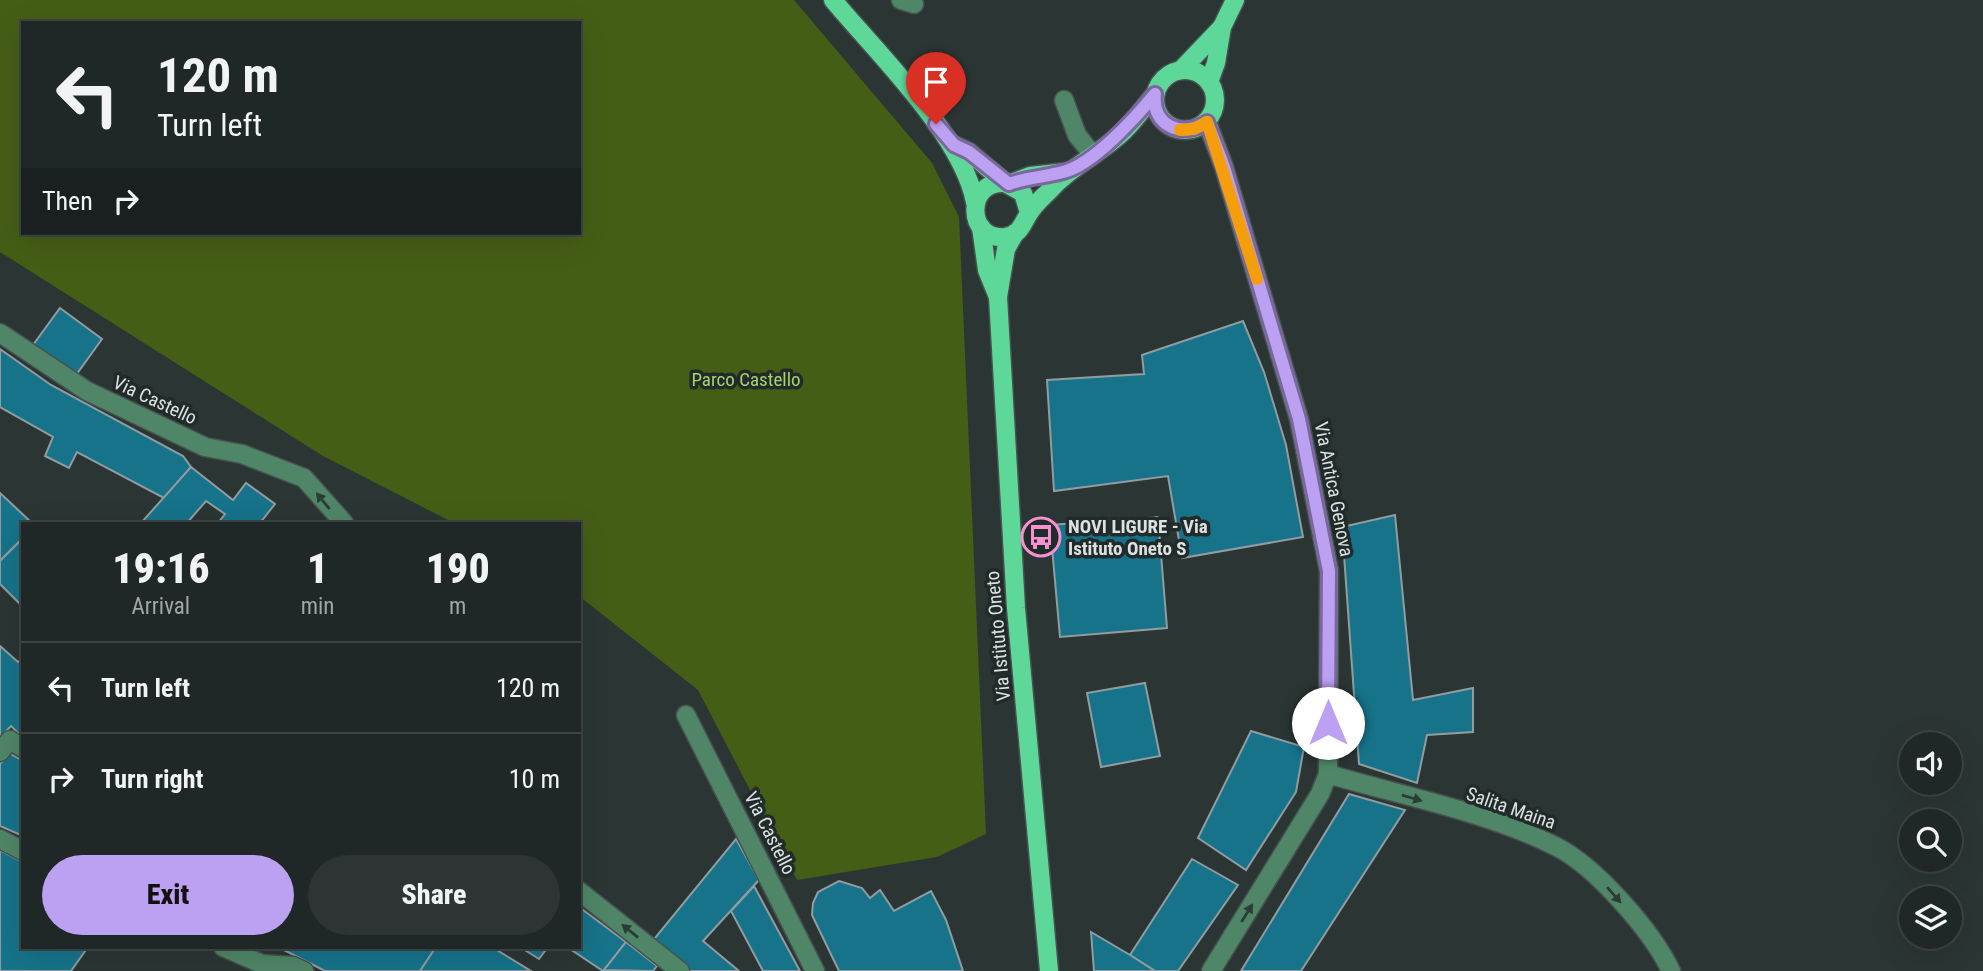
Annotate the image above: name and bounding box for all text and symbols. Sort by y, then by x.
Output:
text: 120 m [157,47,279,104]
icon: left [42,49,133,140]
pin [906,52,966,124]
icon: arrive [917,63,955,101]
text: Turn left [157,106,262,144]
icon: right [107,182,145,220]
text: Then [42,186,93,216]
park label: Parco Castello [691,368,801,391]
street label: Via Castello [109,371,201,429]
street label: Via Antica Genova [1310,420,1358,558]
one-way arrow [316,493,331,511]
place label: NOVI LIGURE - Via Istituto Oneto S [1068,515,1208,560]
bus stop icon: NOVI LIGURE - Via Istituto Oneto S [1020,516,1062,558]
text: 19:16 [112,544,209,593]
text: 1 [307,544,328,593]
text: 190 [426,544,490,593]
street label: Via Istituto Oneto [981,570,1015,702]
text: Arrival [132,593,190,620]
text: min [301,593,334,620]
text: m [449,593,466,620]
icon: left [42,669,80,707]
text: Turn left [101,673,190,703]
text: 120 m [496,673,560,703]
position arrow [1291,686,1365,760]
map controls [1899,732,1962,949]
button: sound [1899,732,1962,795]
icon: right [42,760,80,798]
text: Turn right [101,764,203,794]
text: 10 m [509,764,560,794]
street label: Salita Maina [1463,782,1559,834]
street label: Via Castello [739,788,801,878]
one-way arrow [1402,794,1423,804]
button: search [1899,809,1962,872]
button: Exit [42,855,294,935]
button: Share [308,855,560,935]
one-way arrow [1606,886,1621,903]
button: layers [1899,886,1962,949]
one-way arrow [1240,903,1253,923]
one-way arrow [621,923,639,938]

